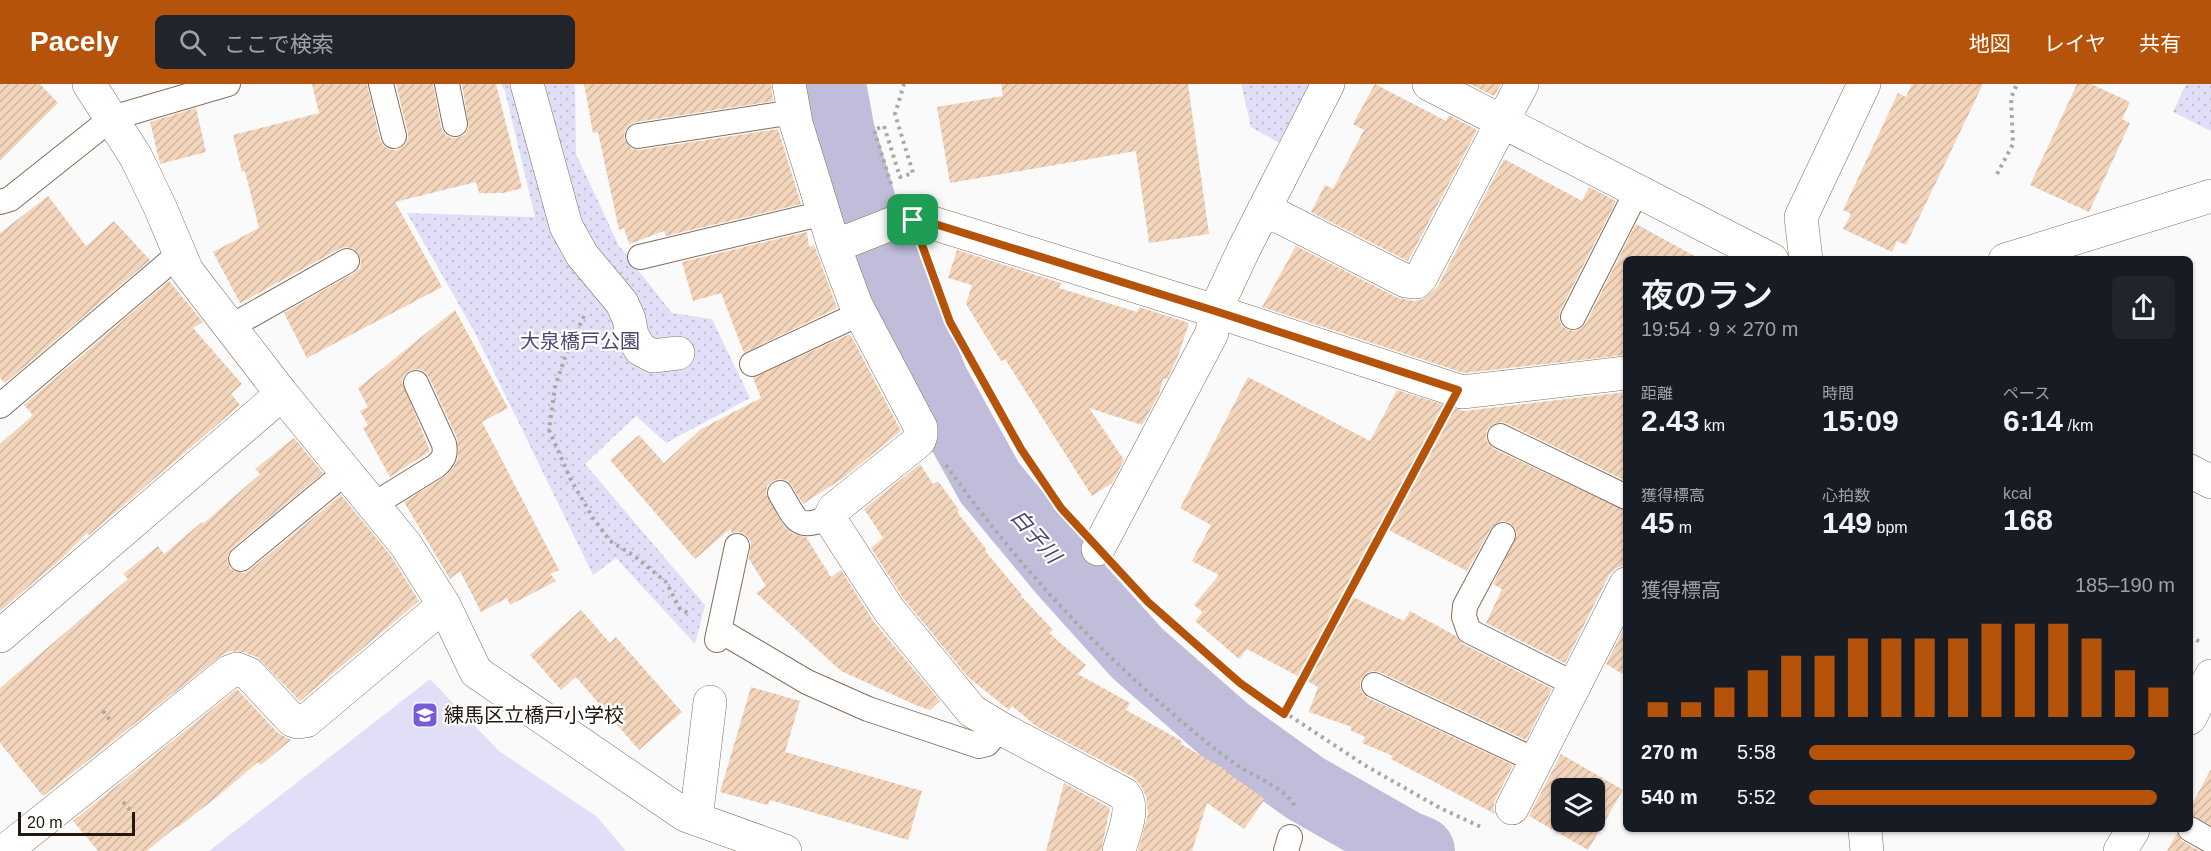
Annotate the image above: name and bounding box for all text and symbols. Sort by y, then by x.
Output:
search box [155,15,575,69]
text: Pacely [30,26,119,57]
icon: search [176,26,209,59]
text: ここで検索 [224,32,334,57]
text: 地図 [1969,32,2011,55]
text: レイヤ [2044,32,2106,55]
text: 共有 [2139,32,2181,55]
pin [887,194,938,245]
icon: arrive [896,203,929,236]
button: share [2112,276,2175,339]
text: 夜のラン [1641,277,1773,314]
text: 19:54 · 9 × 270 m [1641,318,1798,340]
park label: 大泉橋戸公園 [520,330,640,352]
text: 距離 [1641,385,1673,402]
text: 時間 [1822,385,1854,402]
text: ペース [2003,385,2050,402]
text: 2.43 [1641,404,1699,437]
text: 15:09 [1822,404,1899,437]
text: 6:14 [2003,404,2063,437]
text: km [1699,417,1725,434]
text: /km [2063,417,2093,434]
text: kcal [2003,485,2031,502]
text: 獲得標高 [1641,487,1705,504]
text: 心拍数 [1822,487,1870,504]
text: 168 [2003,503,2053,536]
water label: 白子川 [1007,505,1067,569]
text: 45 [1641,506,1674,539]
text: 149 [1822,506,1872,539]
text: m [1674,519,1692,536]
text: bpm [1872,519,1908,536]
text: 185–190 m [2075,574,2175,596]
text: 獲得標高 [1641,579,1721,601]
school or university icon: 練馬区立橋戸小学校 [410,700,440,730]
place label: 練馬区立橋戸小学校 [444,704,624,726]
text: 270 m [1641,741,1698,763]
text: 5:58 [1737,741,1776,763]
map controls [1551,778,1605,832]
button: layers [1551,778,1605,832]
text: 540 m [1641,786,1698,808]
text: 5:52 [1737,786,1776,808]
scale bar [18,809,135,836]
text: 20 m [27,814,63,831]

